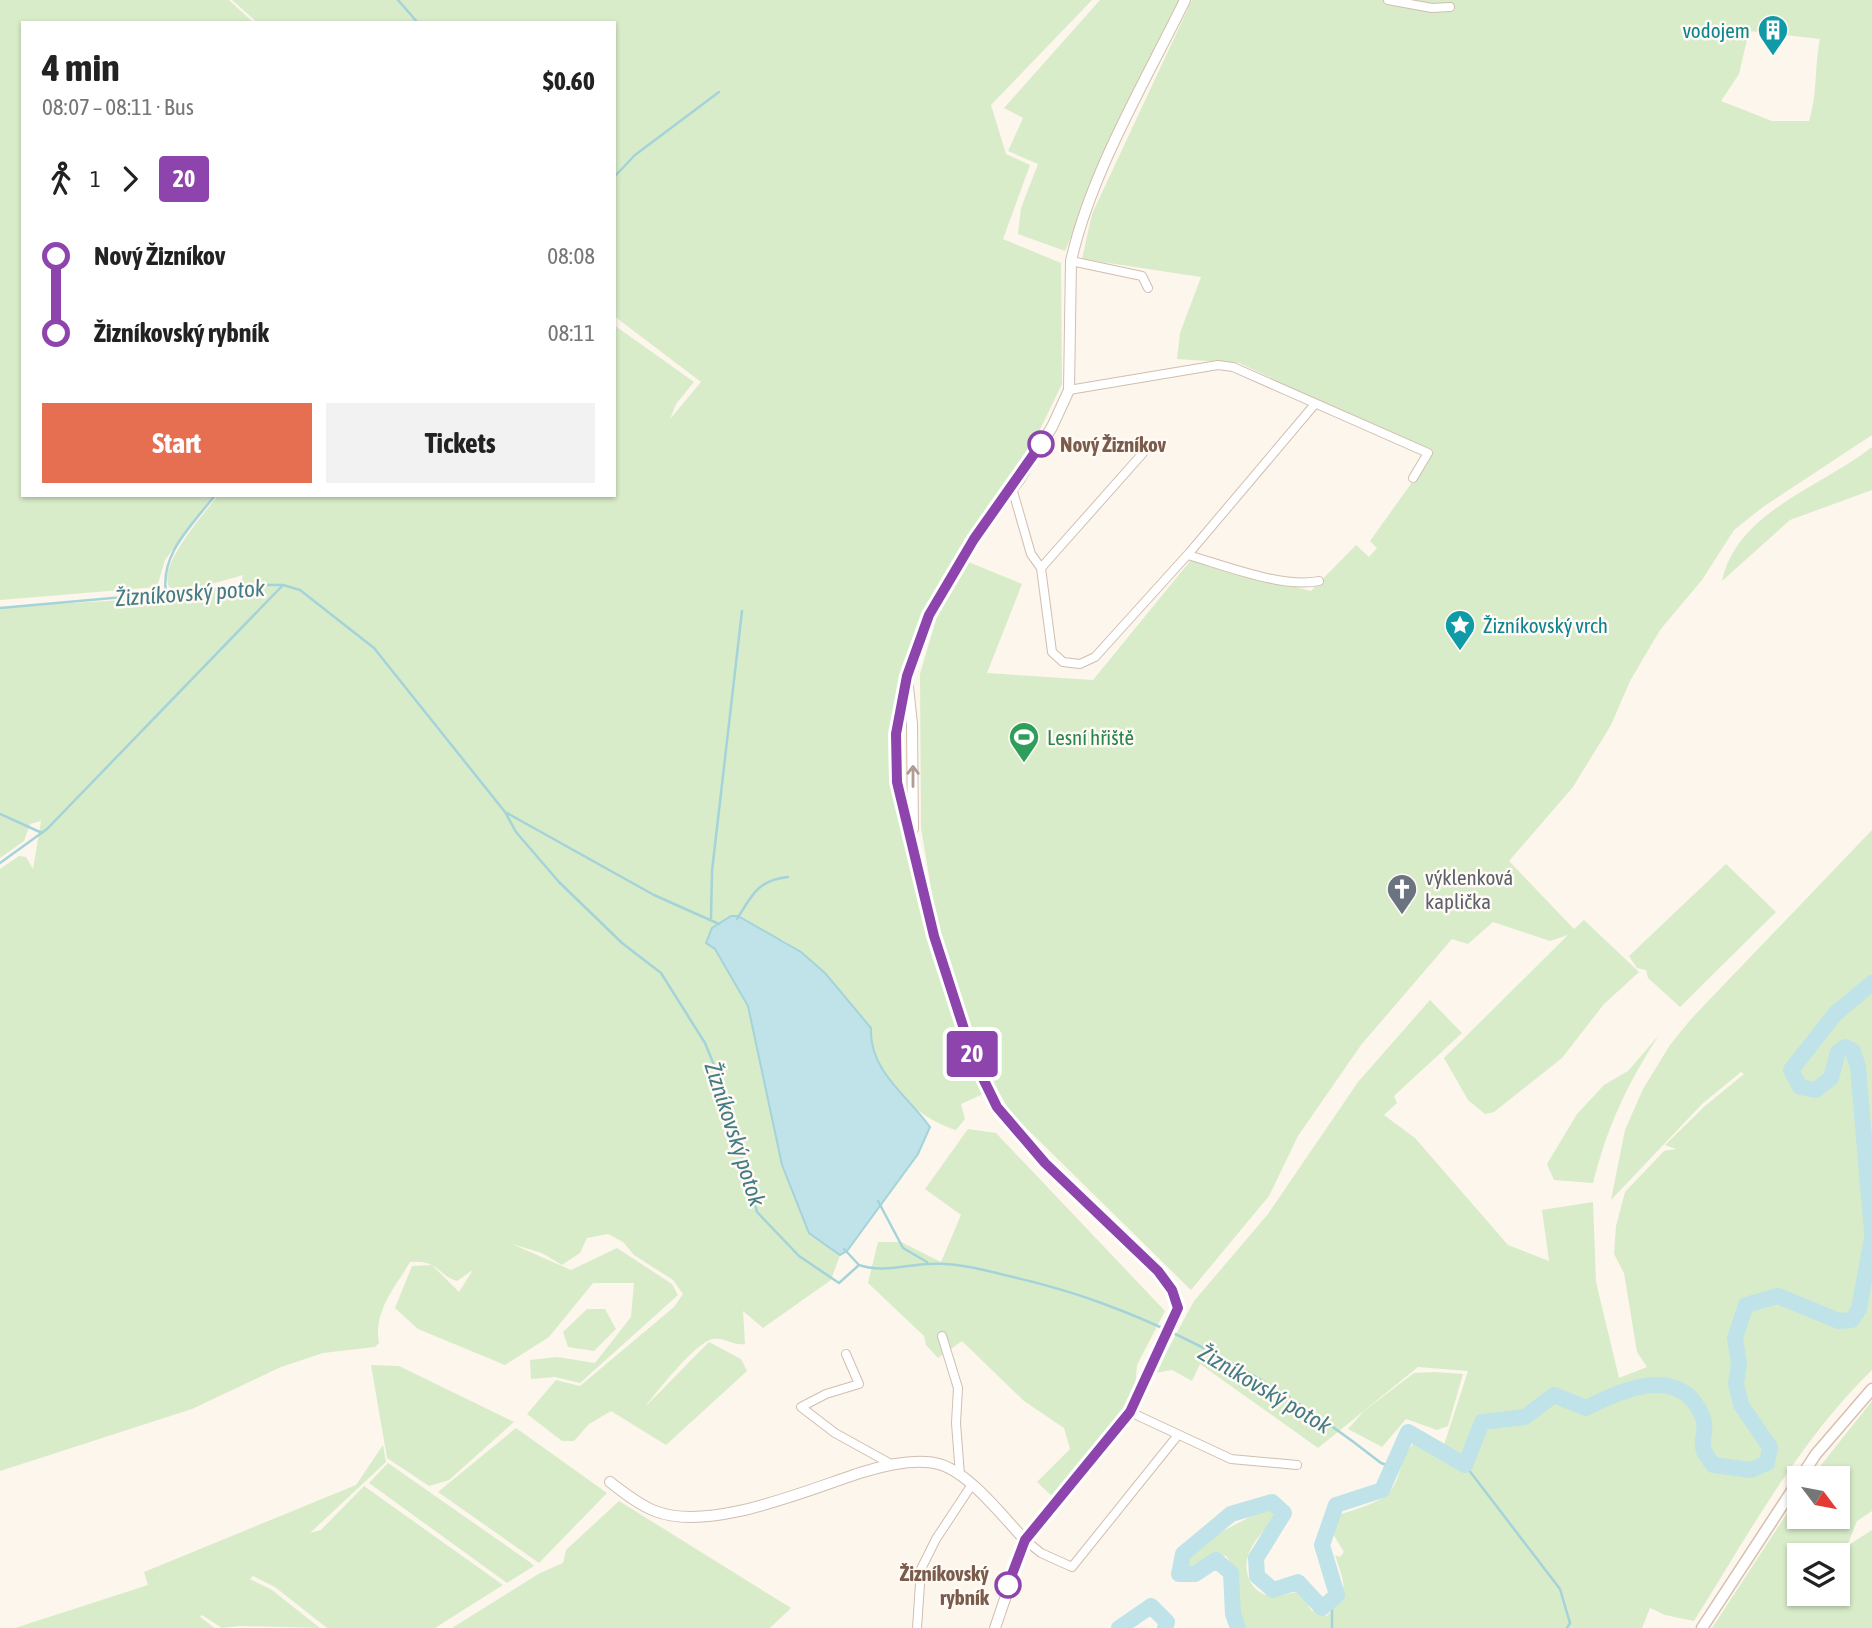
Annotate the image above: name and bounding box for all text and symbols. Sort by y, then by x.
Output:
building icon: vodojem [1756,13,1790,57]
place label: vodojem [1682,18,1750,42]
text: 4 min [42,46,120,89]
text: $0.60 [543,66,595,96]
text: 08:07 – 08:11 · Bus [42,94,194,120]
icon: walk [42,160,80,198]
icon: forward [111,160,149,198]
text: 20 [173,165,195,192]
text: 1 [90,166,101,192]
text: Nový Žizníkov [94,241,226,271]
text: 08:08 [547,243,595,269]
text: Žizníkovský rybník [94,318,269,348]
text: 08:11 [548,320,595,346]
button: Start [42,403,312,483]
button: Tickets [326,403,595,483]
marker: Nový Žizníkov [1028,431,1054,457]
place label: Nový Žizníkov [1060,432,1167,456]
water label: Žizníkovský potok [114,575,267,611]
place icon: Žizníkovský vrch [1443,608,1477,652]
place label: Žizníkovský vrch [1483,613,1608,637]
sports icon: Lesní hřiště [1007,720,1041,764]
place label: Lesní hřiště [1047,725,1134,749]
one-way arrow [906,764,920,787]
place label: výklenková kaplička [1425,865,1513,913]
church icon: výklenková kaplička [1385,872,1419,916]
line badge: 20 [940,1031,1004,1077]
text: 20 [961,1040,983,1067]
water label: Žizníkovský potok [699,1059,771,1210]
water label: Žizníkovský potok [1194,1339,1337,1439]
north arrow [1787,1466,1850,1530]
map controls [1787,1466,1850,1606]
button: layers [1787,1543,1850,1606]
place label: Žizníkovský rybník [900,1561,990,1609]
marker: Žizníkovský rybník [995,1572,1021,1598]

